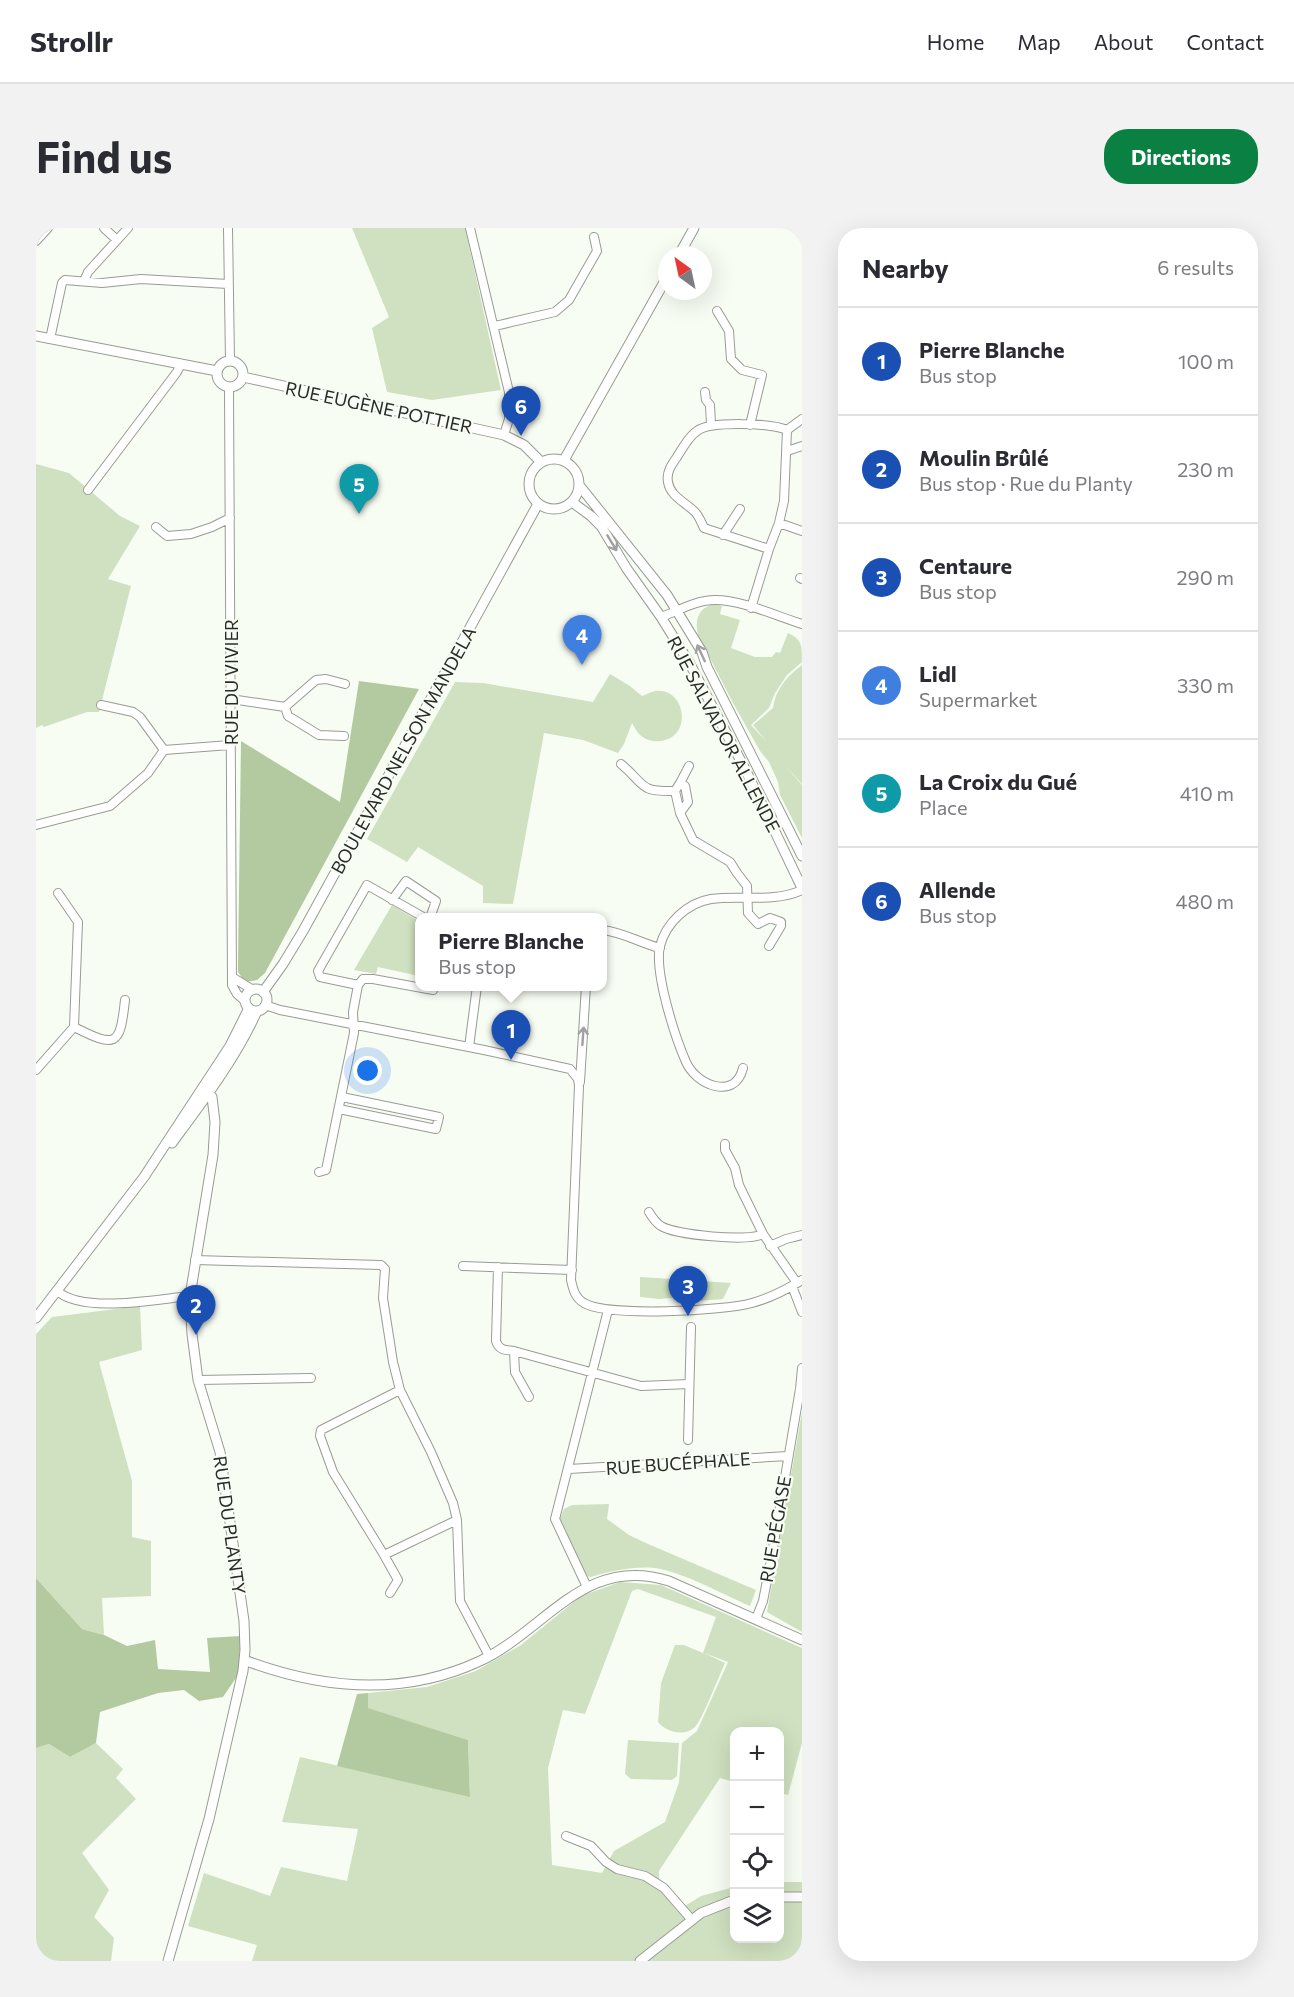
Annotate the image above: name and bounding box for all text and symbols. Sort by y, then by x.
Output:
text: Strollr [30,24,113,58]
text: Home [927,29,984,54]
text: Map [1017,29,1061,54]
text: About [1094,29,1153,54]
text: Contact [1186,29,1264,54]
button: Directions [1104,129,1258,184]
text: Find us [36,130,172,182]
north arrow [658,246,712,300]
text: Nearby [862,252,949,283]
text: 6 results [1157,255,1234,279]
text: Pierre Blanche [919,336,1064,363]
text: 1 [877,349,886,373]
text: 100 m [1178,349,1234,373]
text: Bus stop [919,363,997,387]
street label: RUE EUGÈNE POTTIER [283,376,475,438]
pin: 6 [502,386,540,436]
text: Moulin Brûlé [919,444,1049,471]
text: 2 [876,457,887,481]
text: 230 m [1177,457,1234,481]
pin: 5 [340,464,378,514]
text: Bus stop · Rue du Planty [919,471,1133,495]
one-way arrow [606,534,618,551]
text: Centaure [919,552,1012,579]
text: 3 [876,565,887,589]
text: 290 m [1176,565,1234,589]
text: Bus stop [919,579,997,603]
pin: 4 [562,616,602,665]
street label: RUE DU VIVIER [220,619,242,745]
street label: BOULEVARD NELSON MANDELA [326,622,480,878]
street label: RUE SALVADOR ALLENDE [663,632,785,836]
one-way arrow [695,645,707,663]
text: Lidl [919,660,957,687]
text: 4 [875,673,888,697]
text: 330 m [1177,673,1234,697]
text: Supermarket [919,687,1037,711]
text: La Croix du Gué [919,768,1077,795]
text: 5 [876,781,887,805]
text: 410 m [1180,781,1234,805]
text: Place [919,795,968,819]
text: Allende [919,876,996,903]
text: 6 [875,889,888,913]
text: 480 m [1176,889,1234,913]
text: Bus stop [919,903,997,927]
popup [415,913,607,991]
text: Pierre Blanche [438,927,584,954]
text: Bus stop [438,954,516,978]
pin: 1 [492,1010,530,1060]
one-way arrow [577,1027,588,1047]
your location [353,1056,382,1085]
pin: 3 [668,1266,708,1316]
pin: 2 [176,1286,216,1335]
street label: RUE BUCÉPHALE [605,1447,751,1479]
street label: RUE DU PLANTY [209,1454,251,1596]
street label: RUE PÉGASE [755,1474,795,1584]
map controls [730,1727,784,1943]
button: + [730,1727,784,1781]
button: − [730,1781,784,1835]
button: locate [730,1835,784,1889]
button: layers [730,1889,784,1943]

